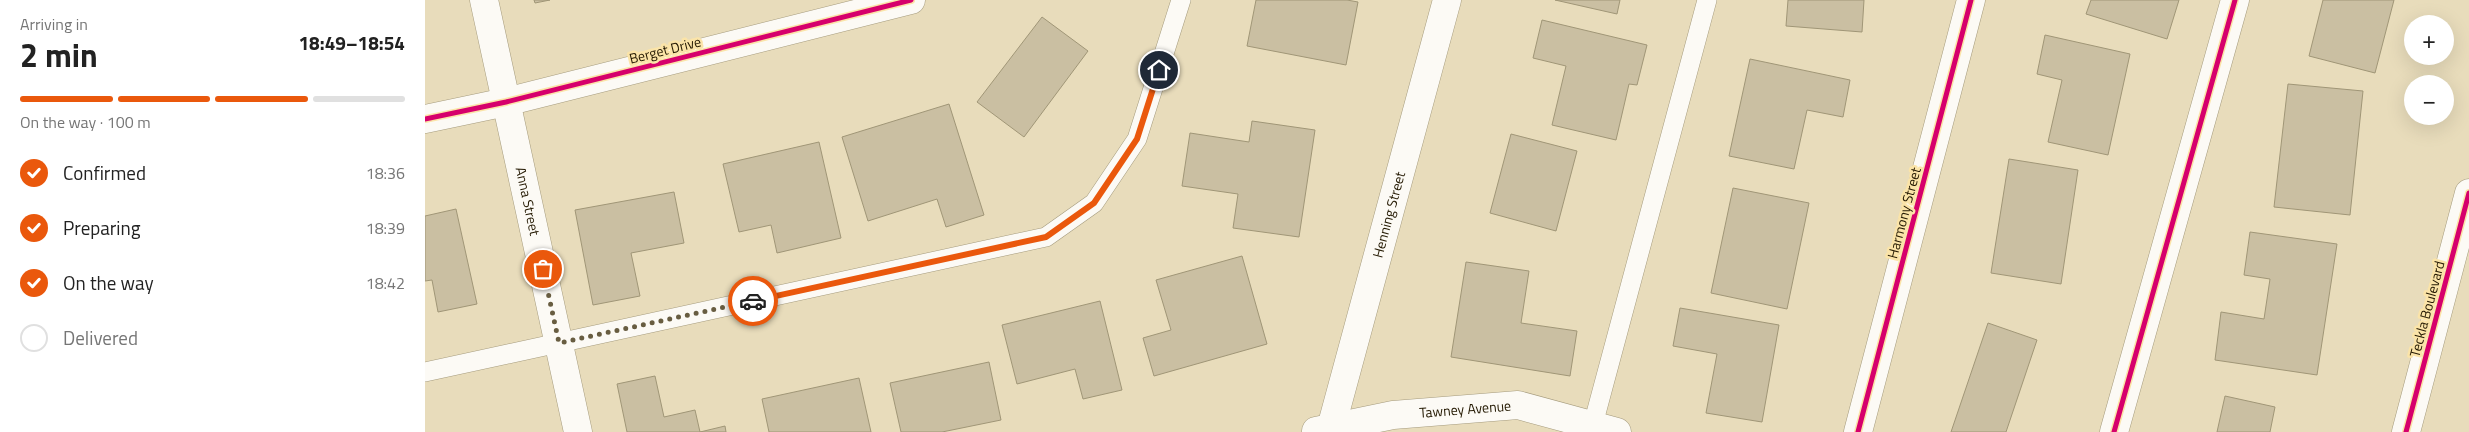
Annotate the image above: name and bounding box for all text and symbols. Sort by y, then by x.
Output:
text: Arriving in [20,12,88,36]
map controls [2404,15,2454,125]
button: + [2404,15,2454,65]
text: 18:49–18:54 [298,28,405,57]
street label: Berget Drive [627,30,703,69]
text: 2 min [20,31,98,79]
pin [1138,49,1180,91]
icon: home [1145,56,1173,84]
button: − [2404,75,2454,125]
text: On the way · 100 m [20,110,151,134]
text: Confirmed [63,158,146,187]
icon: check [20,159,48,187]
text: 18:36 [366,161,405,185]
street label: Anna Street [511,165,546,238]
street label: Harmony Street [1881,165,1926,261]
street label: Henning Street [1367,169,1410,260]
text: Preparing [63,213,140,242]
icon: check [20,214,48,242]
text: 18:39 [366,216,405,240]
pin [522,248,564,290]
icon: bag [529,255,557,283]
street label: Teckla Boulevard [2404,259,2449,359]
text: On the way [63,268,154,297]
icon: check [20,269,48,297]
text: 18:42 [366,271,405,295]
courier [728,276,778,326]
icon: car [739,287,767,315]
text: Delivered [63,323,138,352]
street label: Tawney Avenue [1418,395,1512,423]

